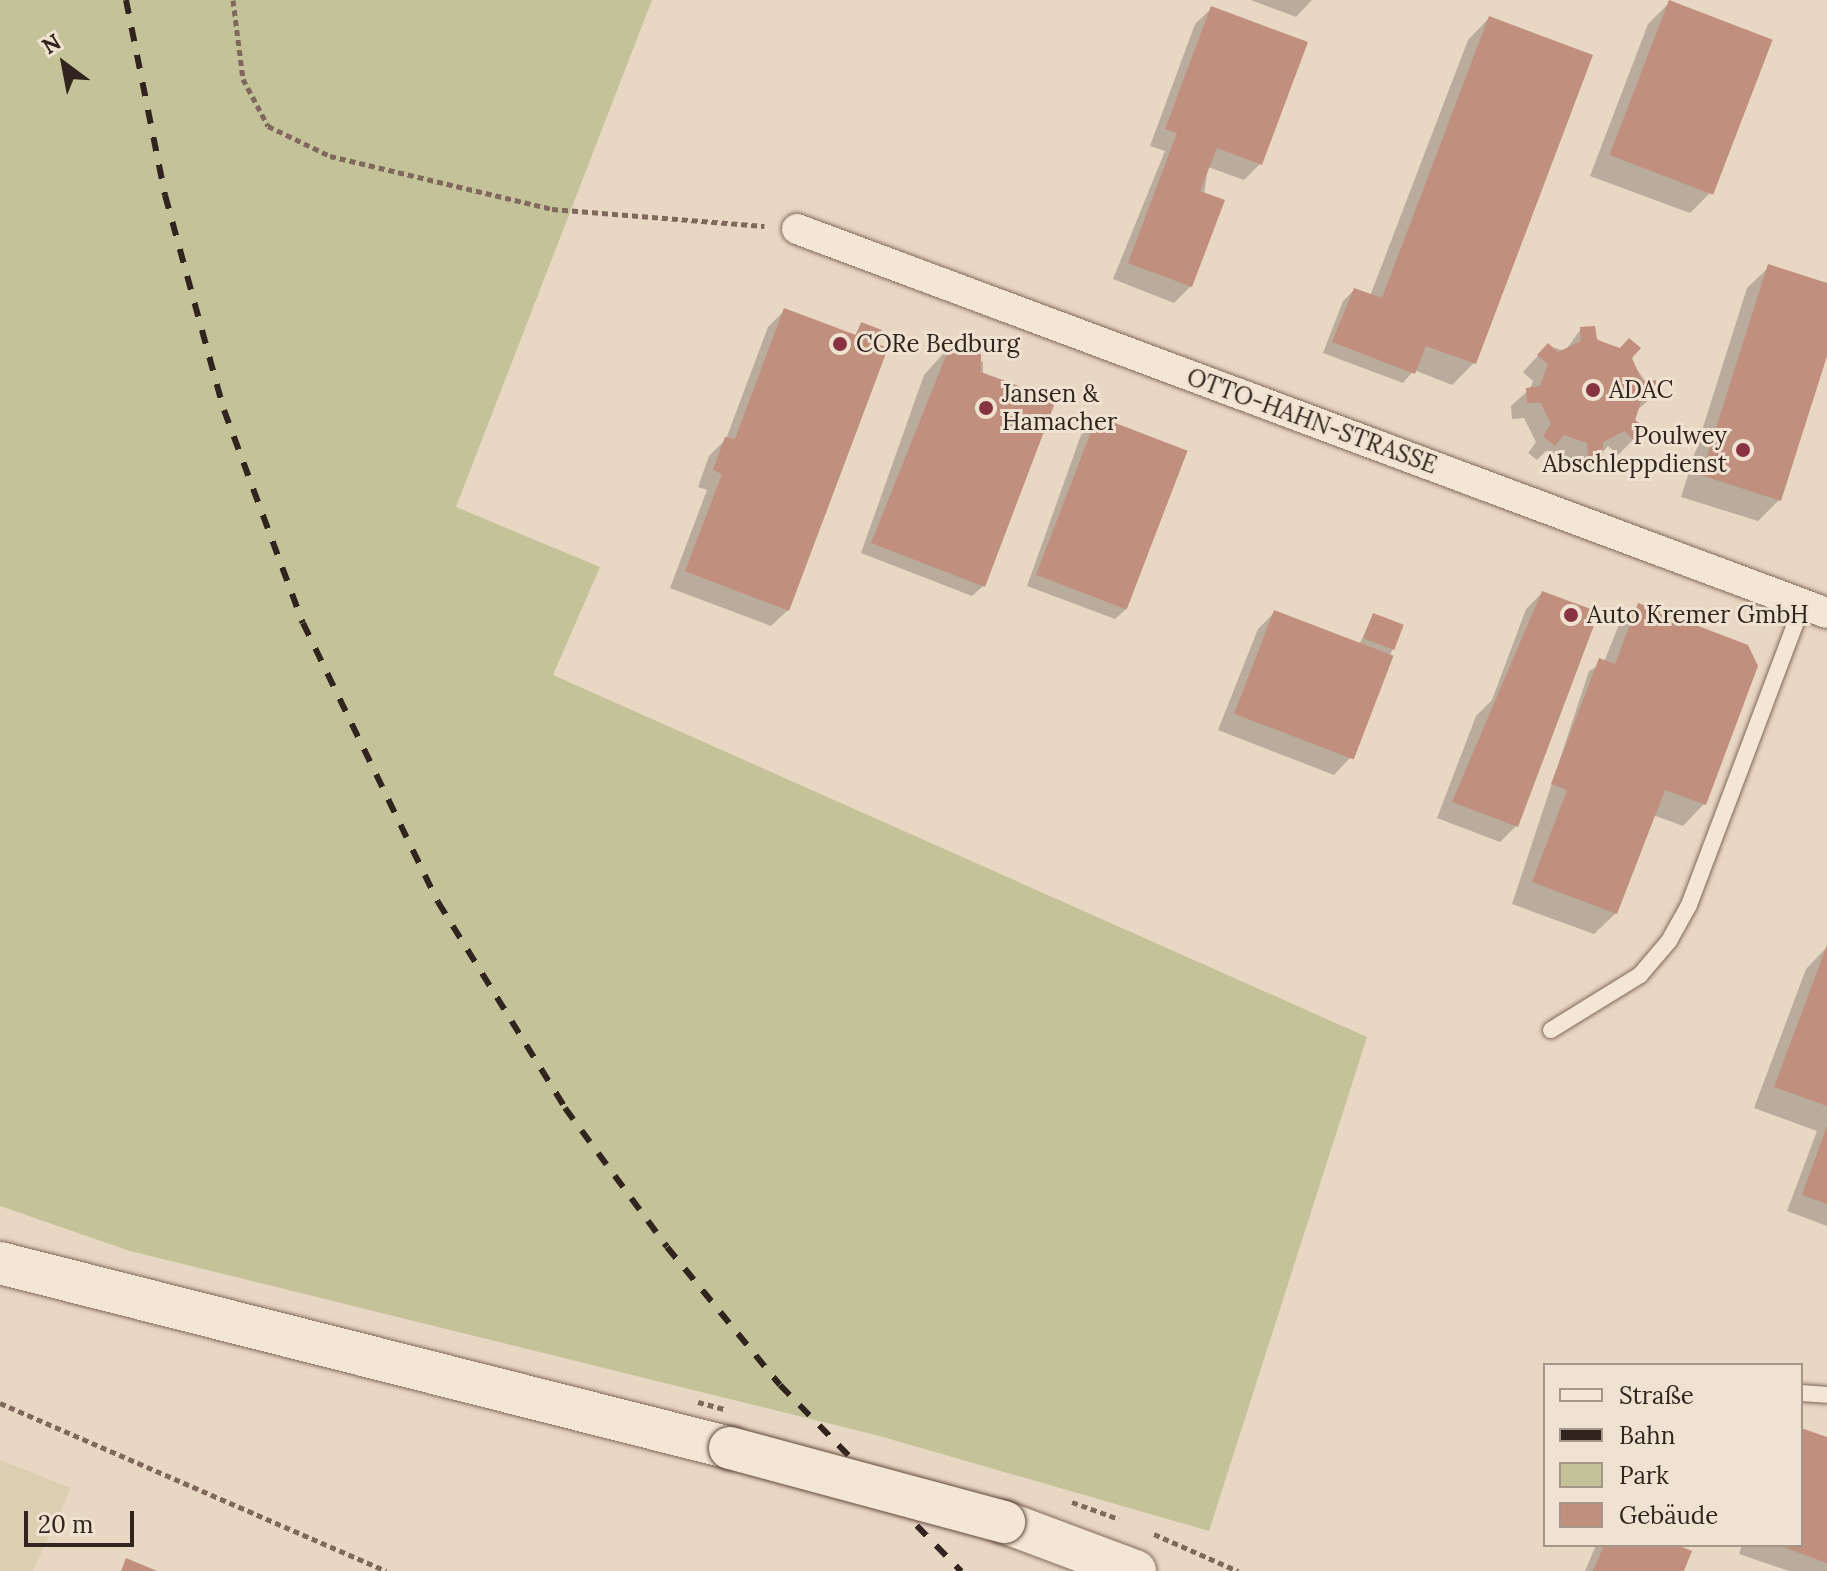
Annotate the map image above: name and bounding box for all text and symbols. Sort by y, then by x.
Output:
north arrow [24,24,104,104]
text: N [37,27,66,60]
place label: CORe Bedburg [856,330,1020,358]
marker: CORe Bedburg [831,335,849,353]
street label: OTTO-HAHN-STRASSE [1183,362,1441,480]
place label: ADAC [1609,376,1673,404]
place label: Jansen & Hamacher [1002,380,1117,436]
marker: ADAC [1584,381,1602,399]
marker: Jansen & Hamacher [977,399,995,417]
place label: Poulwey Abschleppdienst [1542,422,1727,478]
marker: Poulwey Abschleppdienst [1734,441,1752,459]
place label: Auto Kremer GmbH [1587,601,1809,629]
marker: Auto Kremer GmbH [1562,606,1580,624]
legend [1543,1363,1803,1547]
text: Straße [1619,1380,1694,1411]
text: Bahn [1619,1420,1675,1451]
text: Park [1619,1460,1669,1491]
scale bar [28,1495,138,1545]
text: Gebäude [1619,1500,1718,1531]
text: 20 m [38,1509,94,1540]

